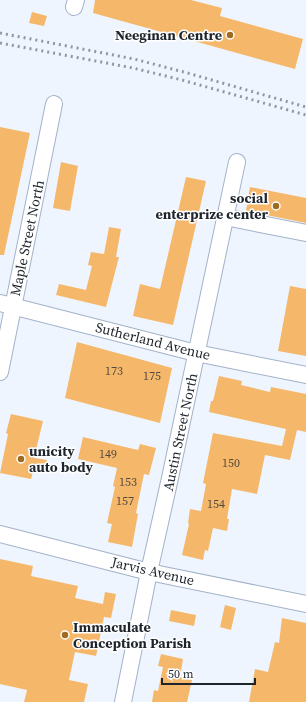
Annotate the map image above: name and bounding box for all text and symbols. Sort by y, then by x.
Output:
place label: Neeginan Centre [115,25,222,45]
marker: Neeginan Centre [225,30,235,40]
street label: Maple Street North [5,178,49,298]
place label: social enterprize center [155,188,268,224]
marker: social enterprize center [271,201,281,211]
street label: Sutherland Avenue [93,317,213,365]
house number: 173 [105,363,123,379]
house number: 175 [143,368,161,384]
street label: Austin Street North [158,371,202,493]
place label: unicity auto body [29,441,93,477]
house number: 149 [99,446,117,462]
marker: unicity auto body [16,454,26,464]
house number: 150 [222,455,240,471]
house number: 153 [119,474,137,490]
house number: 157 [116,493,134,509]
house number: 154 [207,496,225,512]
street label: Jarvis Avenue [109,552,196,590]
place label: Immaculate Conception Parish [73,617,192,653]
marker: Immaculate Conception Parish [60,630,70,640]
scale bar [162,660,255,686]
text: 50 m [168,666,194,682]

